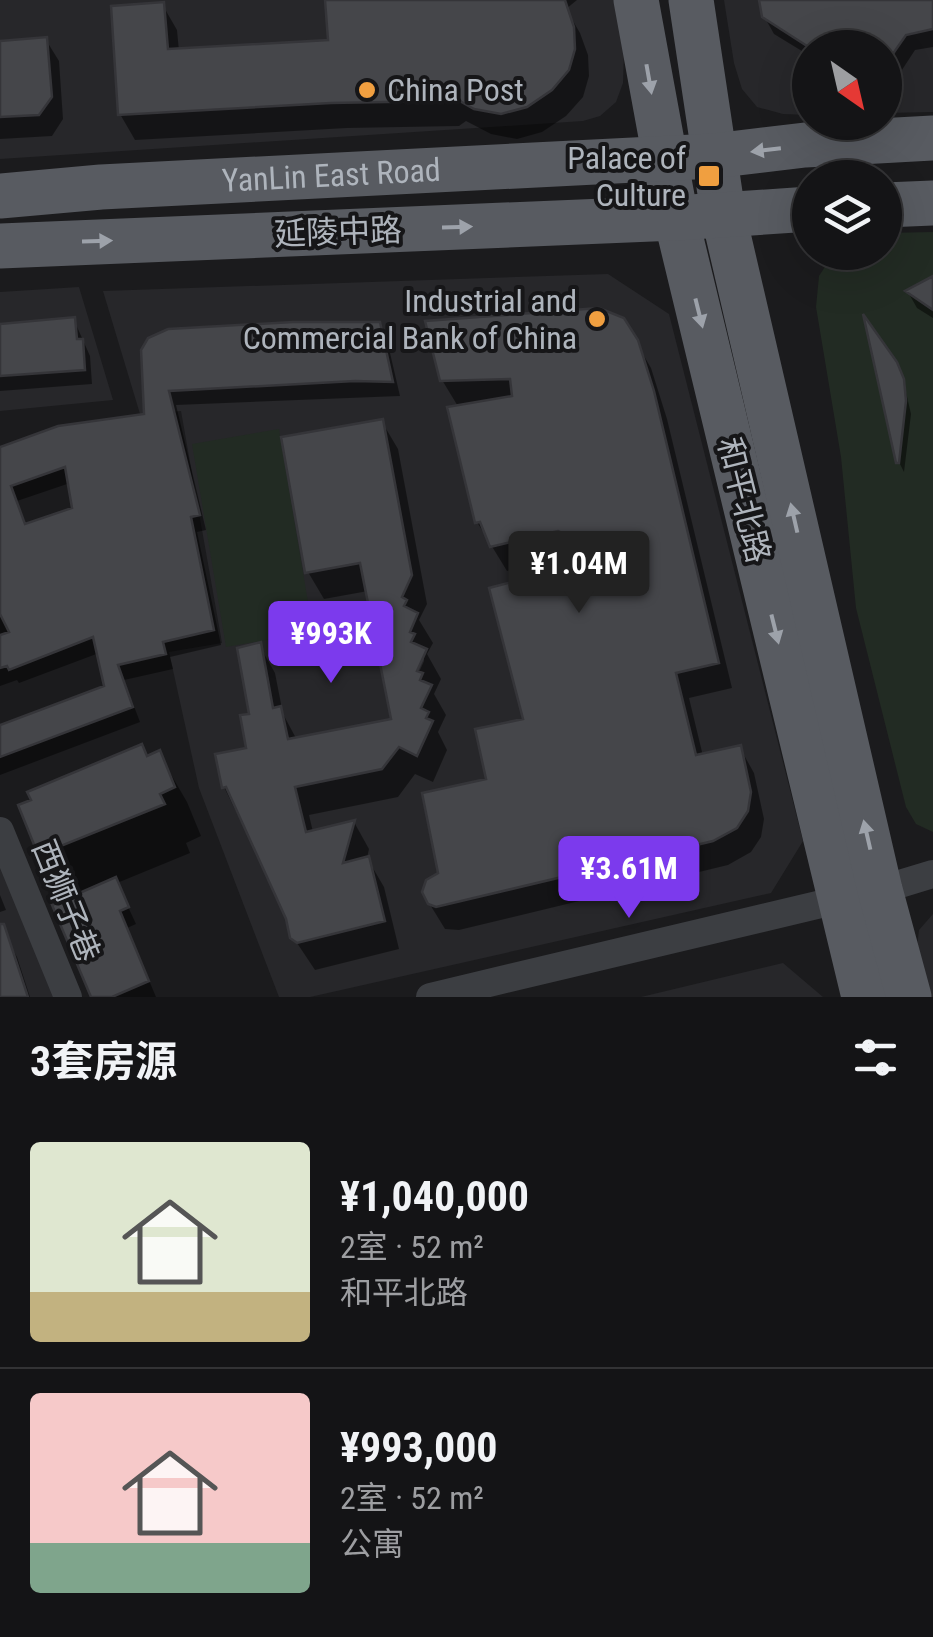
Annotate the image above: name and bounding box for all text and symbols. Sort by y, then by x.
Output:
north arrow [792,30,902,140]
map controls [792,30,902,270]
one-way arrow [642,63,657,95]
place label: China Post [387,71,524,109]
marker: China Post [356,79,378,101]
place label: Palace of Culture [567,139,686,214]
one-way arrow [750,142,781,158]
street label: YanLin East Road [221,151,442,200]
button: layers [792,160,902,270]
marker: Palace of Culture [696,163,722,189]
street label: 延陵中路 [273,211,403,253]
one-way arrow [442,219,474,235]
one-way arrow [82,233,114,249]
place label: Industrial and Commercial Bank of China [243,282,577,357]
one-way arrow [692,298,707,329]
marker: Industrial and Commercial Bank of China [586,308,608,330]
street label: 和平北路 [710,433,778,567]
one-way arrow [786,502,801,533]
pin: ¥1.04M [498,531,660,616]
text: ¥1.04M [530,544,628,582]
pin: ¥993K [261,601,401,686]
text: ¥993K [290,614,372,652]
one-way arrow [768,614,783,645]
one-way arrow [859,819,874,850]
street label: 西狮子巷 [24,835,108,967]
pin: ¥3.61M [548,836,710,921]
text: ¥3.61M [580,849,678,887]
icon: filters [848,1030,903,1085]
text: 3套房源 [30,1037,177,1086]
text: ¥1,040,000 [340,1172,529,1221]
icon: home [110,1182,230,1302]
text: 2室 · 52 m² [340,1228,484,1266]
text: 和平北路 [340,1274,468,1312]
text: ¥993,000 [340,1423,498,1472]
icon: home [110,1433,230,1553]
text: 2室 · 52 m² [340,1479,484,1517]
text: 公寓 [340,1525,404,1563]

